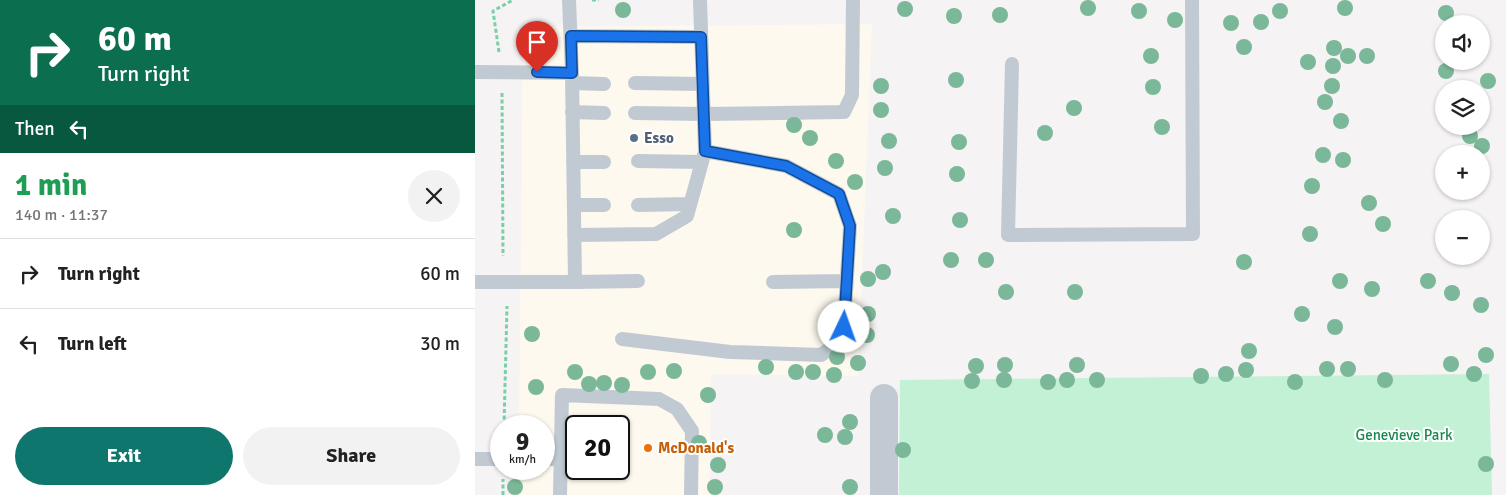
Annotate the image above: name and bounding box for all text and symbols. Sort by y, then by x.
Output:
map controls [1435,15,1490,265]
button: sound [1435,15,1490,70]
text: 60 m [98,17,172,60]
icon: right [15,20,80,85]
pin [516,21,558,72]
icon: arrive [523,28,551,56]
text: Turn right [98,60,190,87]
button: layers [1435,80,1490,135]
icon: left [65,115,93,143]
text: Then [15,117,55,141]
place label: Esso [644,129,674,147]
marker: Esso [628,132,640,144]
button: + [1435,145,1490,200]
text: 1 min [15,167,87,204]
button: close [408,170,460,222]
text: 140 m · 11:37 [15,205,108,225]
button: − [1435,210,1490,265]
icon: right [15,260,43,288]
text: Turn right [58,262,140,286]
text: 60 m [420,262,460,286]
position arrow [817,300,869,352]
icon: left [15,330,43,358]
text: Turn left [58,332,127,356]
text: 30 m [420,332,460,356]
speed limit sign: 20 [565,415,630,480]
text: 9 [516,426,529,457]
park label: Genevieve Park [1356,426,1453,444]
button: Exit [15,427,233,485]
button: Share [243,427,460,485]
place label: McDonald's [658,439,735,457]
marker: McDonald's [642,442,654,454]
text: km/h [509,452,536,467]

